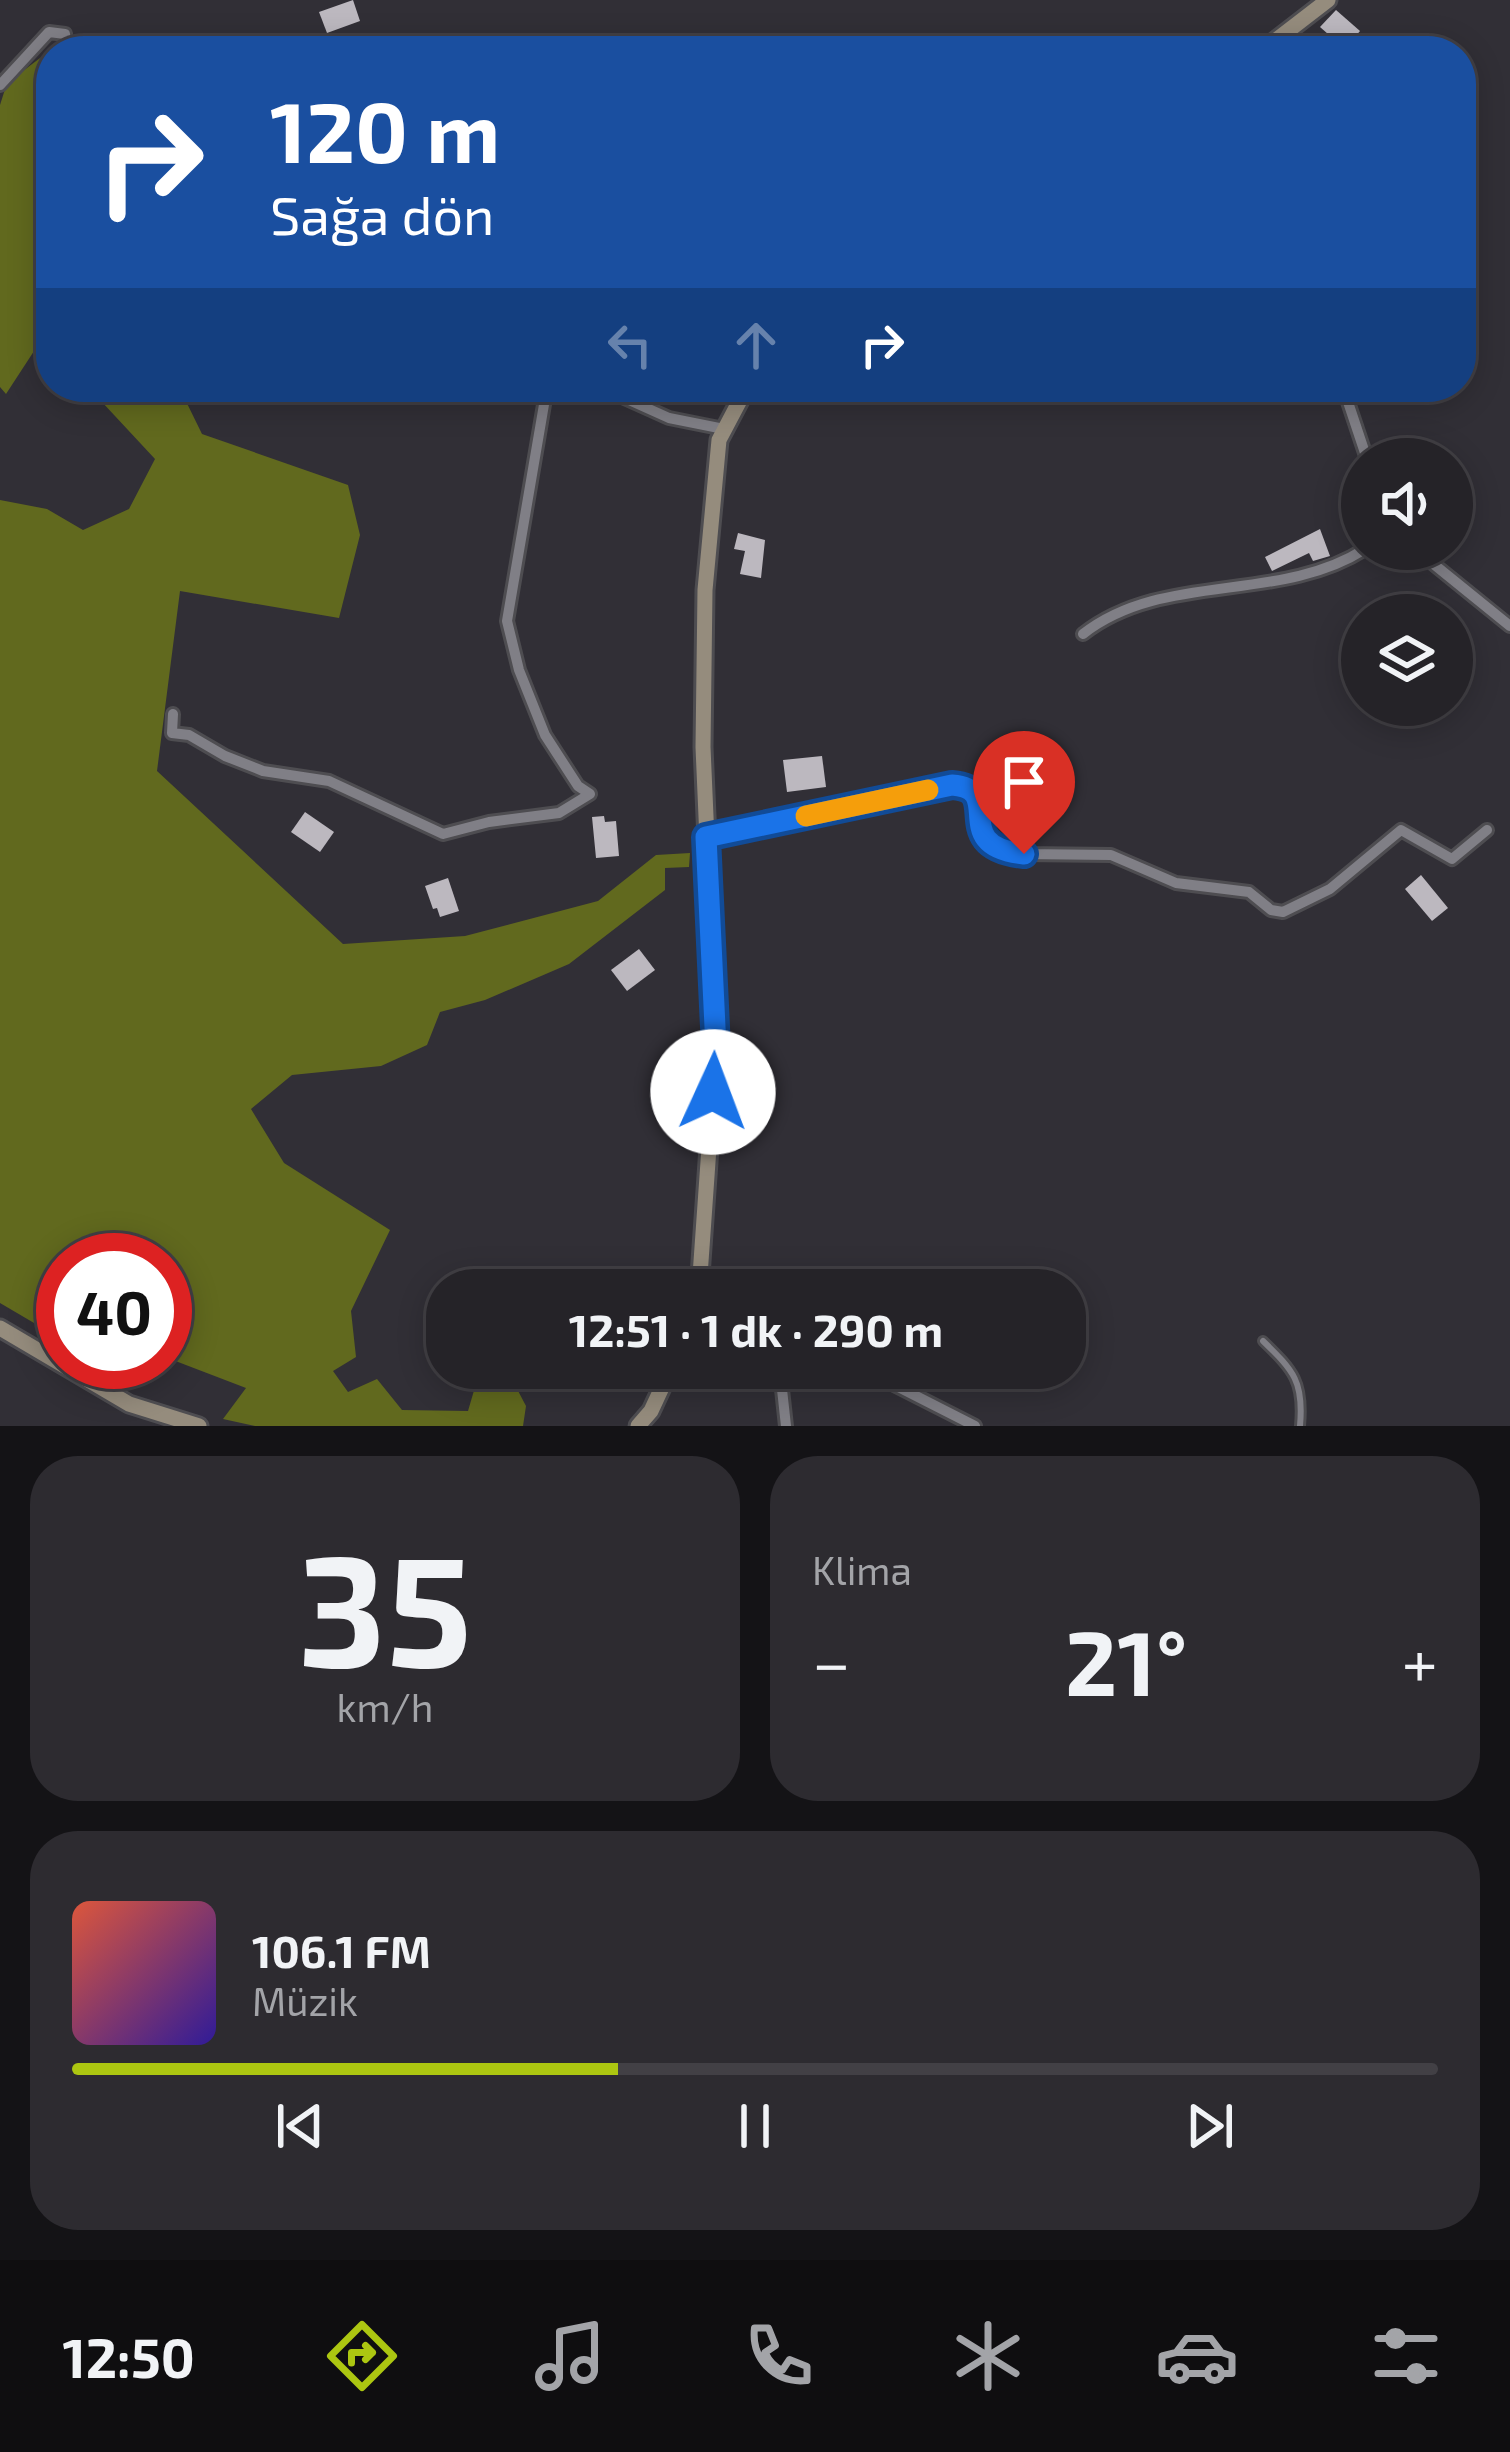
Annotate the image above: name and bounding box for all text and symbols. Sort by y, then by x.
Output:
text: 120 m [270,79,500,180]
icon: right [72,84,228,240]
text: Sağa dön [270,181,494,246]
icon: left [597,312,663,378]
icon: ahead [723,312,789,378]
icon: right [849,312,915,378]
map controls [1341,438,1473,726]
button: sound [1341,438,1473,570]
button: layers [1341,594,1473,726]
pin [973,731,1075,854]
icon: arrive [991,749,1057,815]
position arrow [650,1029,776,1155]
speed limit sign: 40 [36,1233,192,1389]
text: 12:51 · 1 dk · 290 m [569,1302,943,1356]
text: 35 [298,1511,472,1698]
text: Klima [812,1546,912,1593]
text: 21° [1065,1606,1187,1714]
text: − [812,1621,851,1700]
text: + [1402,1621,1438,1700]
text: km/h [337,1683,433,1730]
text: 106.1 FM [252,1923,431,1977]
text: Müzik [252,1977,358,2024]
icon: previous [267,2093,333,2159]
icon: pause [722,2093,788,2159]
icon: next [1177,2093,1243,2159]
icon: directions [320,2314,404,2398]
icon: music [528,2314,612,2398]
icon: phone [737,2314,821,2398]
icon: climate [946,2314,1030,2398]
icon: car [1155,2314,1239,2398]
icon: filters [1364,2314,1448,2398]
text: 12:50 [62,2324,195,2389]

